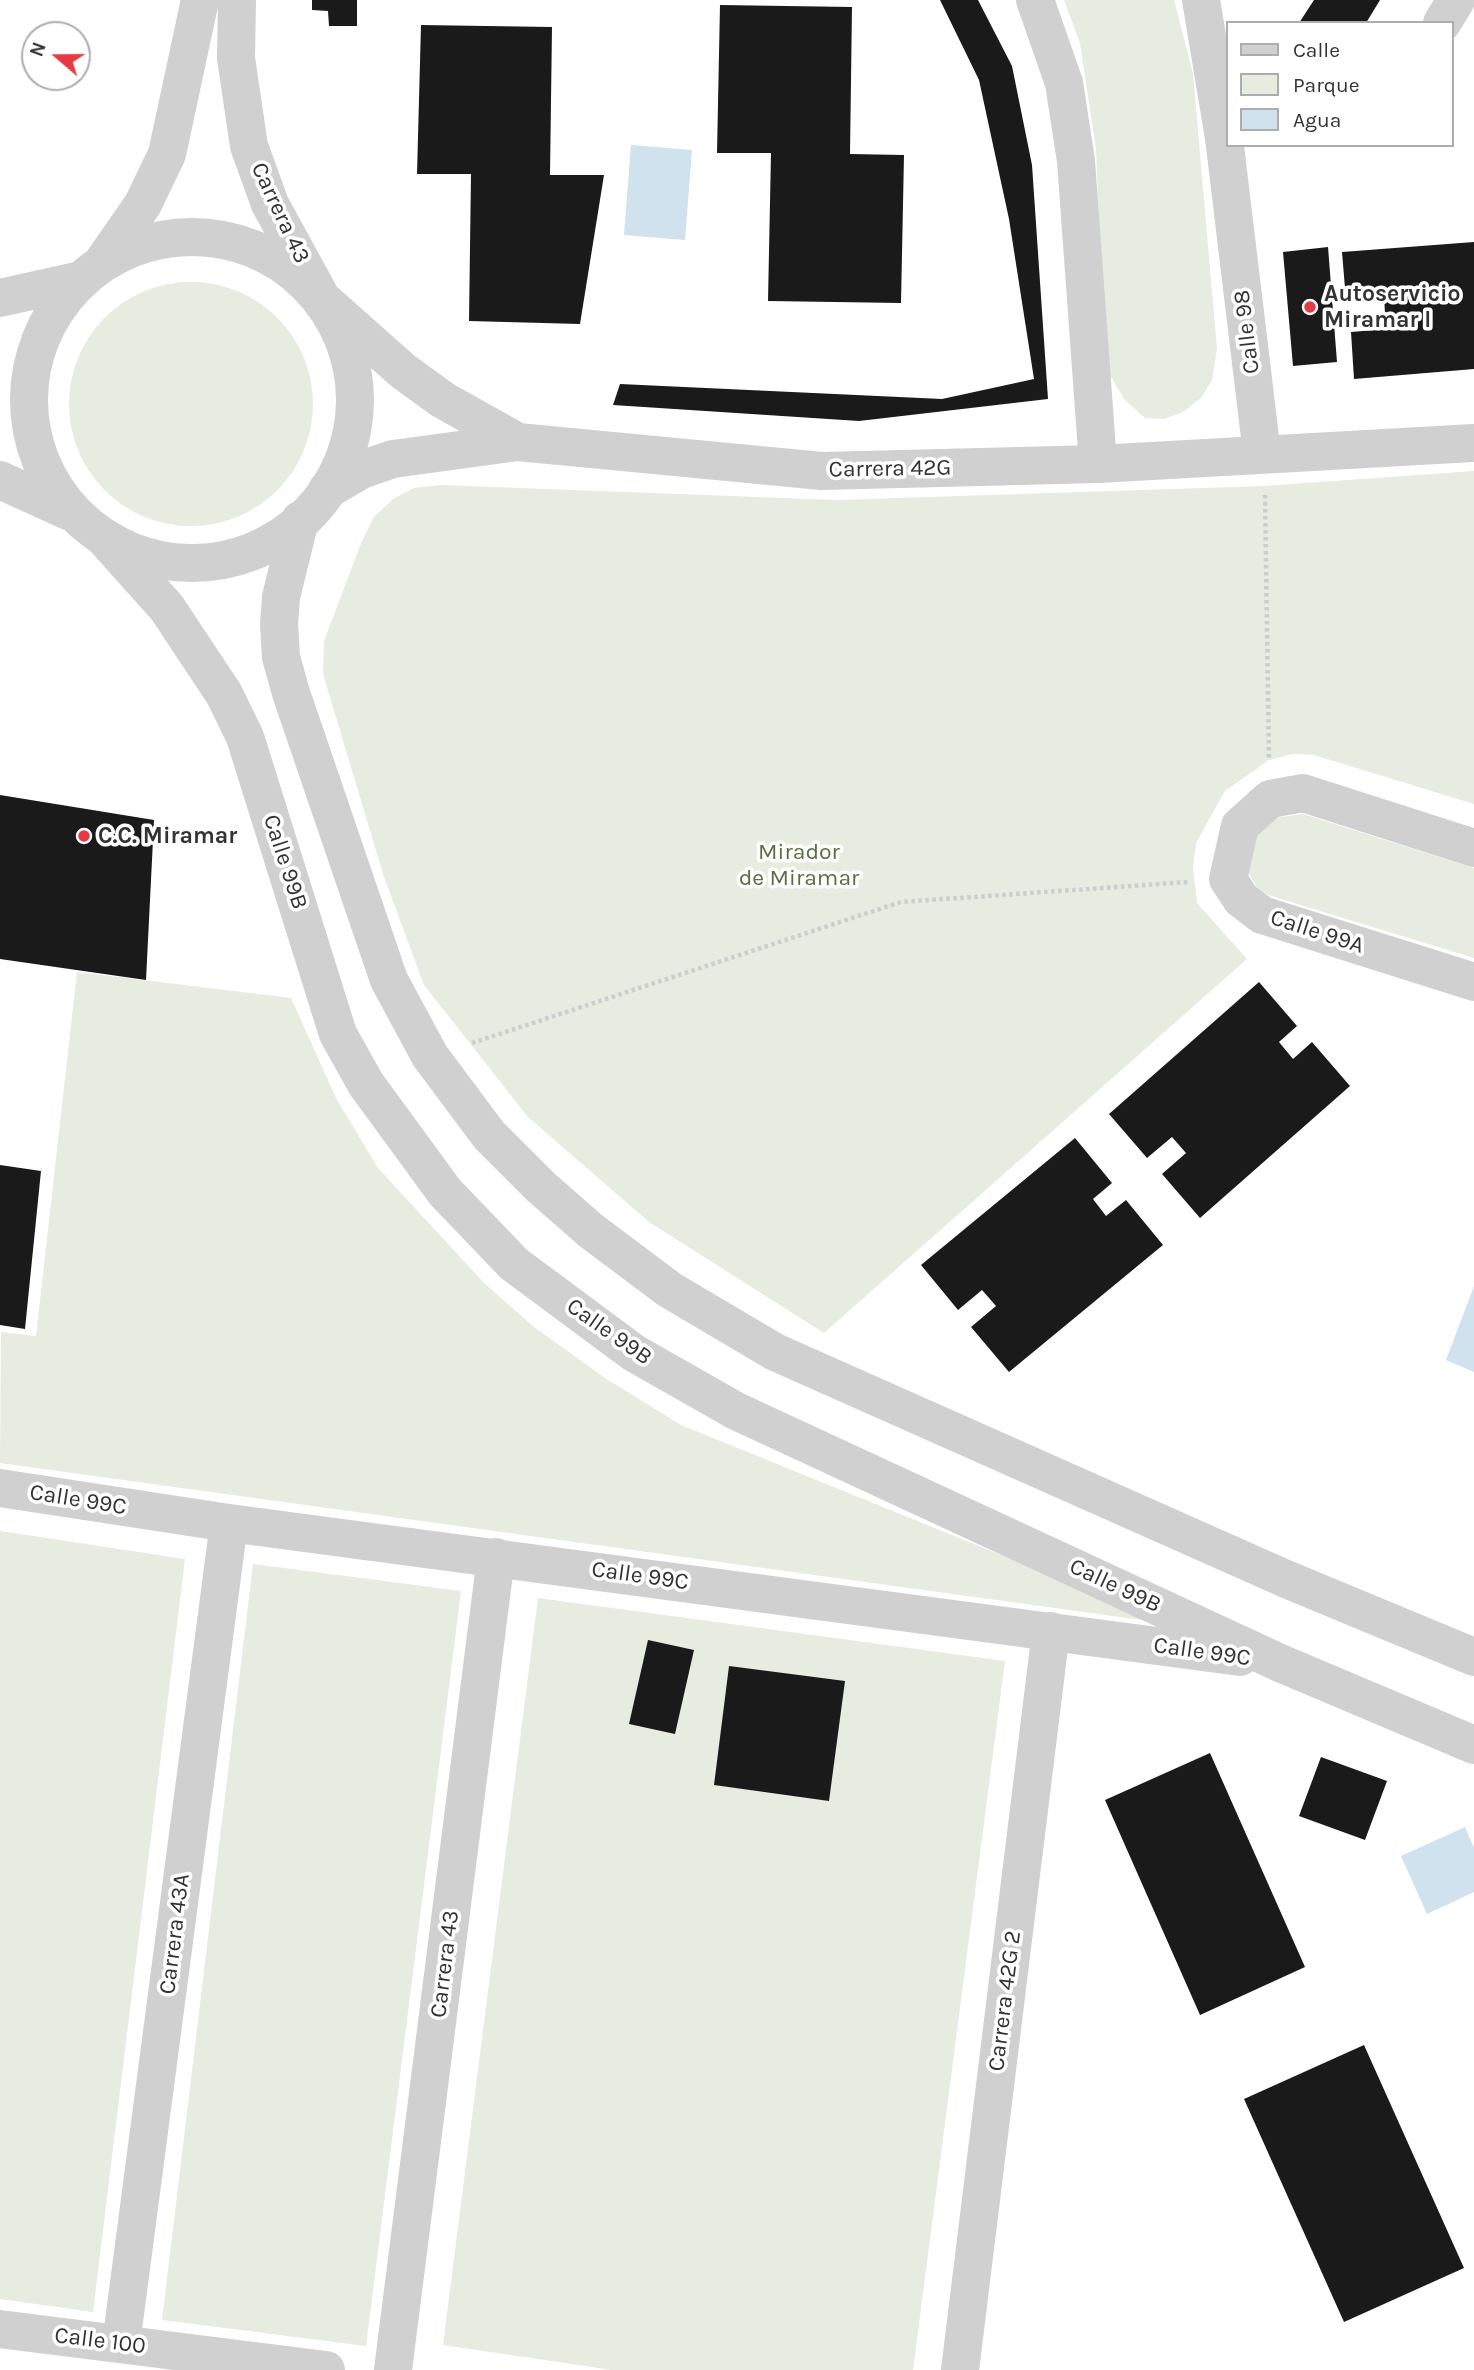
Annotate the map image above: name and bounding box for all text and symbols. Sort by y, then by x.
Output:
north arrow [21,21,91,91]
legend [1226,21,1453,147]
text: Calle [1293,38,1340,62]
text: N [25,39,51,60]
text: Parque [1293,73,1360,97]
text: Agua [1293,108,1341,132]
street label: Carrera 43 [245,158,315,268]
place label: Autoservicio Miramar I [1324,280,1460,334]
street label: Calle 98 [1228,288,1266,376]
marker: Autoservicio Miramar I [1302,299,1318,315]
street label: Carrera 42G [828,454,952,484]
street label: Calle 99B [257,811,313,913]
place label: C.C. Miramar [98,822,237,850]
marker: C.C. Miramar [76,828,92,844]
park label: Mirador de Miramar [739,838,859,892]
street label: Calle 99A [1267,904,1367,960]
street label: Calle 99B [561,1293,657,1371]
street label: Calle 99C [28,1479,128,1521]
street label: Calle 99B [1065,1553,1165,1619]
street label: Calle 99C [590,1556,690,1596]
street label: Calle 99C [1152,1632,1252,1672]
street label: Carrera 43A [154,1872,196,1996]
street label: Carrera 43 [425,1909,465,2019]
street label: Carrera 42G 2 [983,1929,1027,2073]
street label: Calle 100 [53,2322,147,2360]

